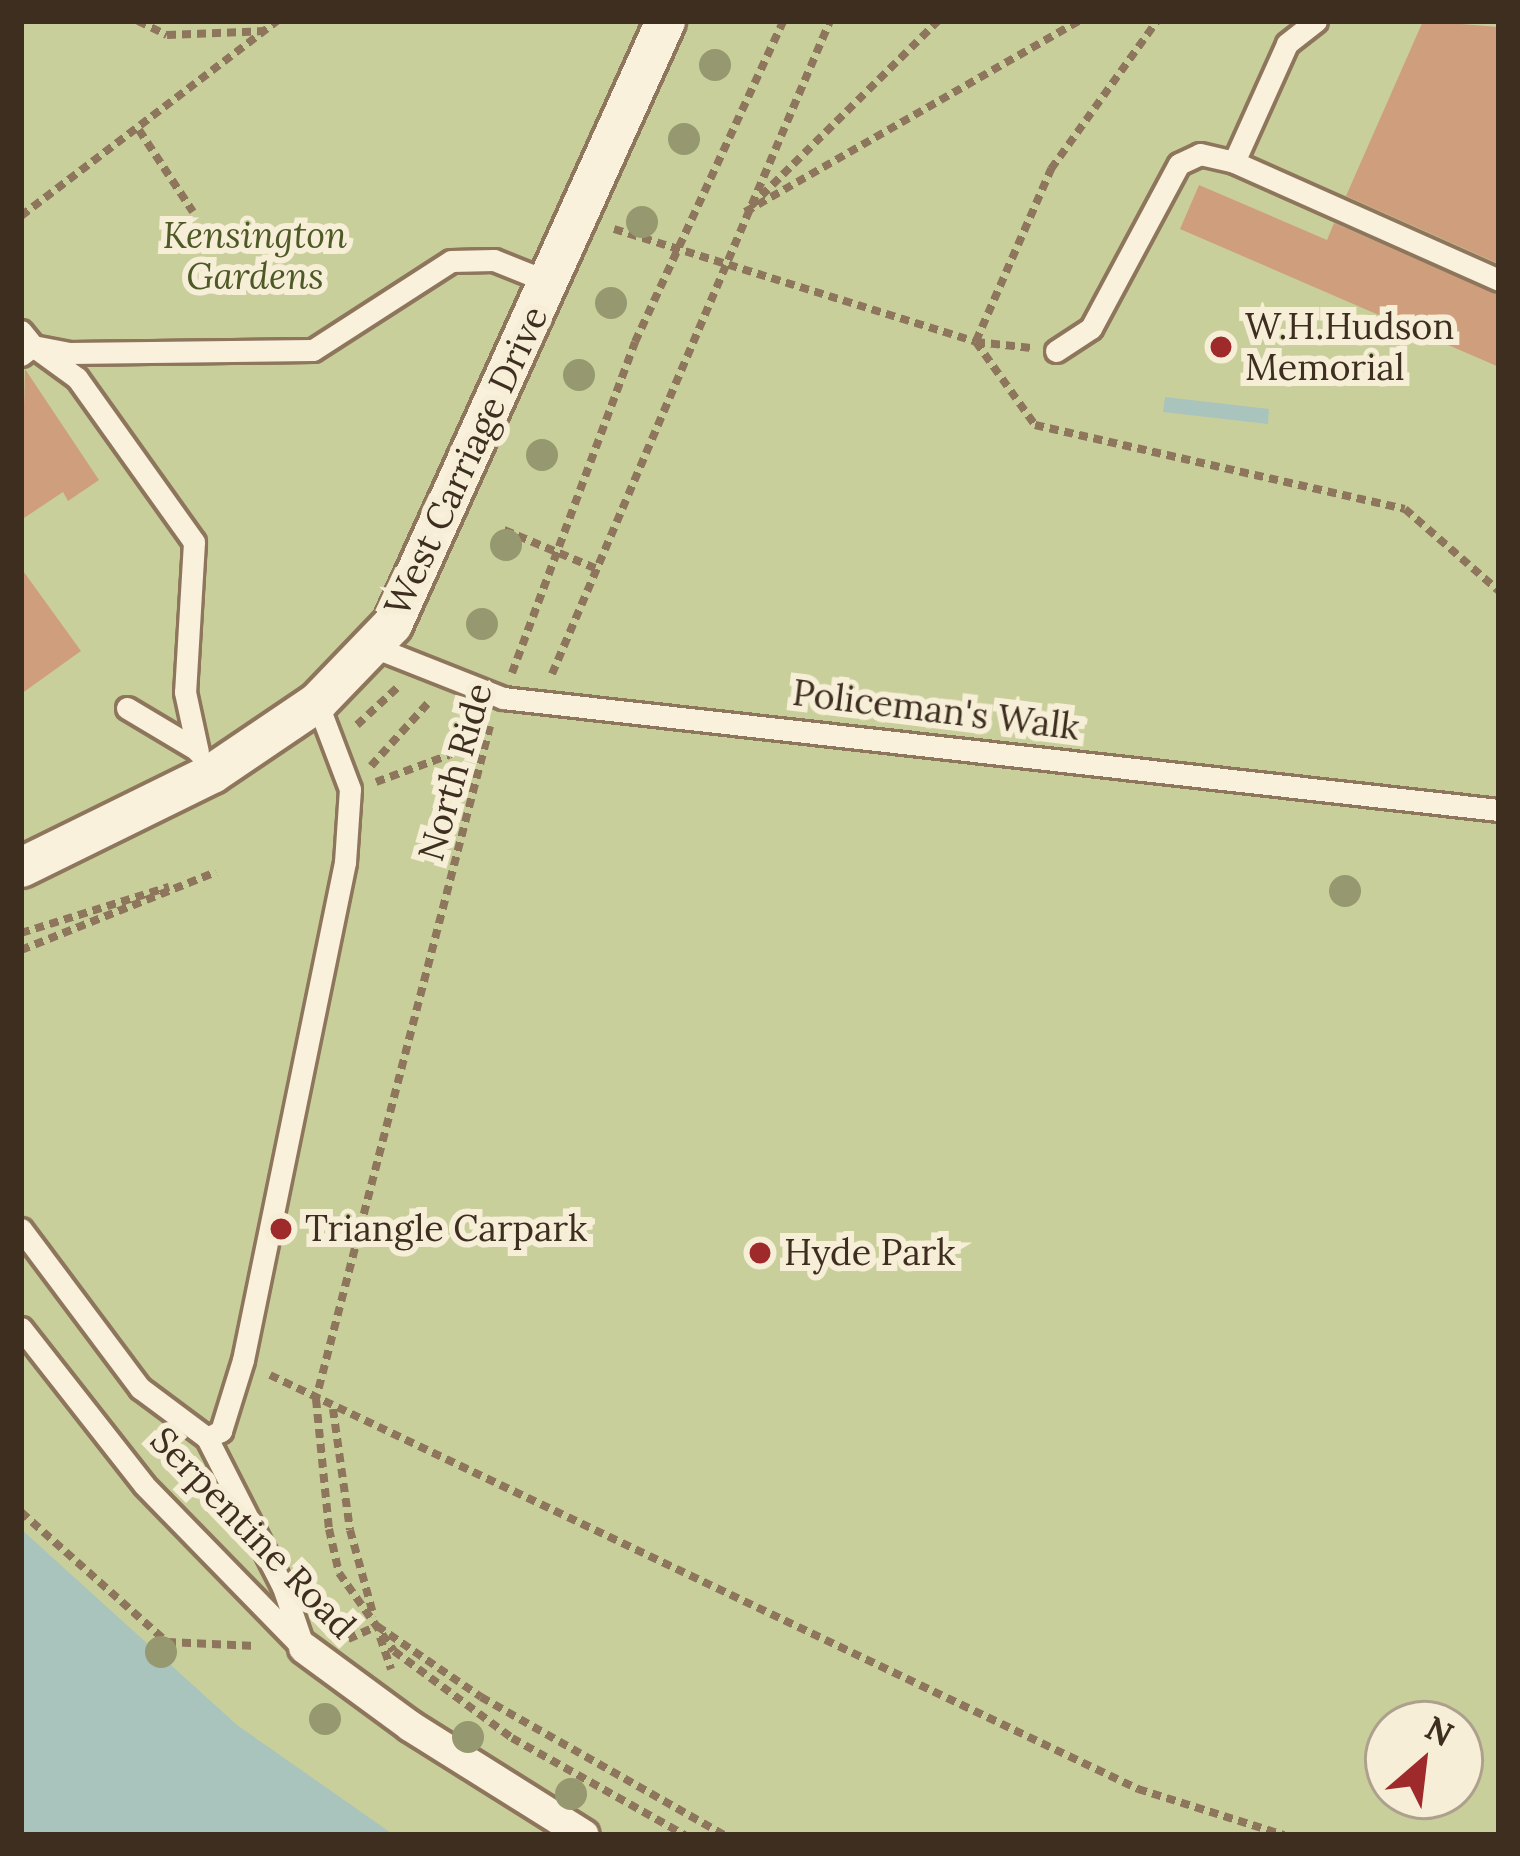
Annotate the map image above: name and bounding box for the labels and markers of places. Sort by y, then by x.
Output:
place label: W.H.Hudson Memorial [1245,304,1454,389]
marker: W.H.Hudson Memorial [1208,334,1234,360]
place label: Triangle Carpark [305,1207,587,1251]
marker: Triangle Carpark [268,1216,294,1242]
place label: Hyde Park [784,1231,956,1275]
marker: Hyde Park [747,1240,773,1266]

